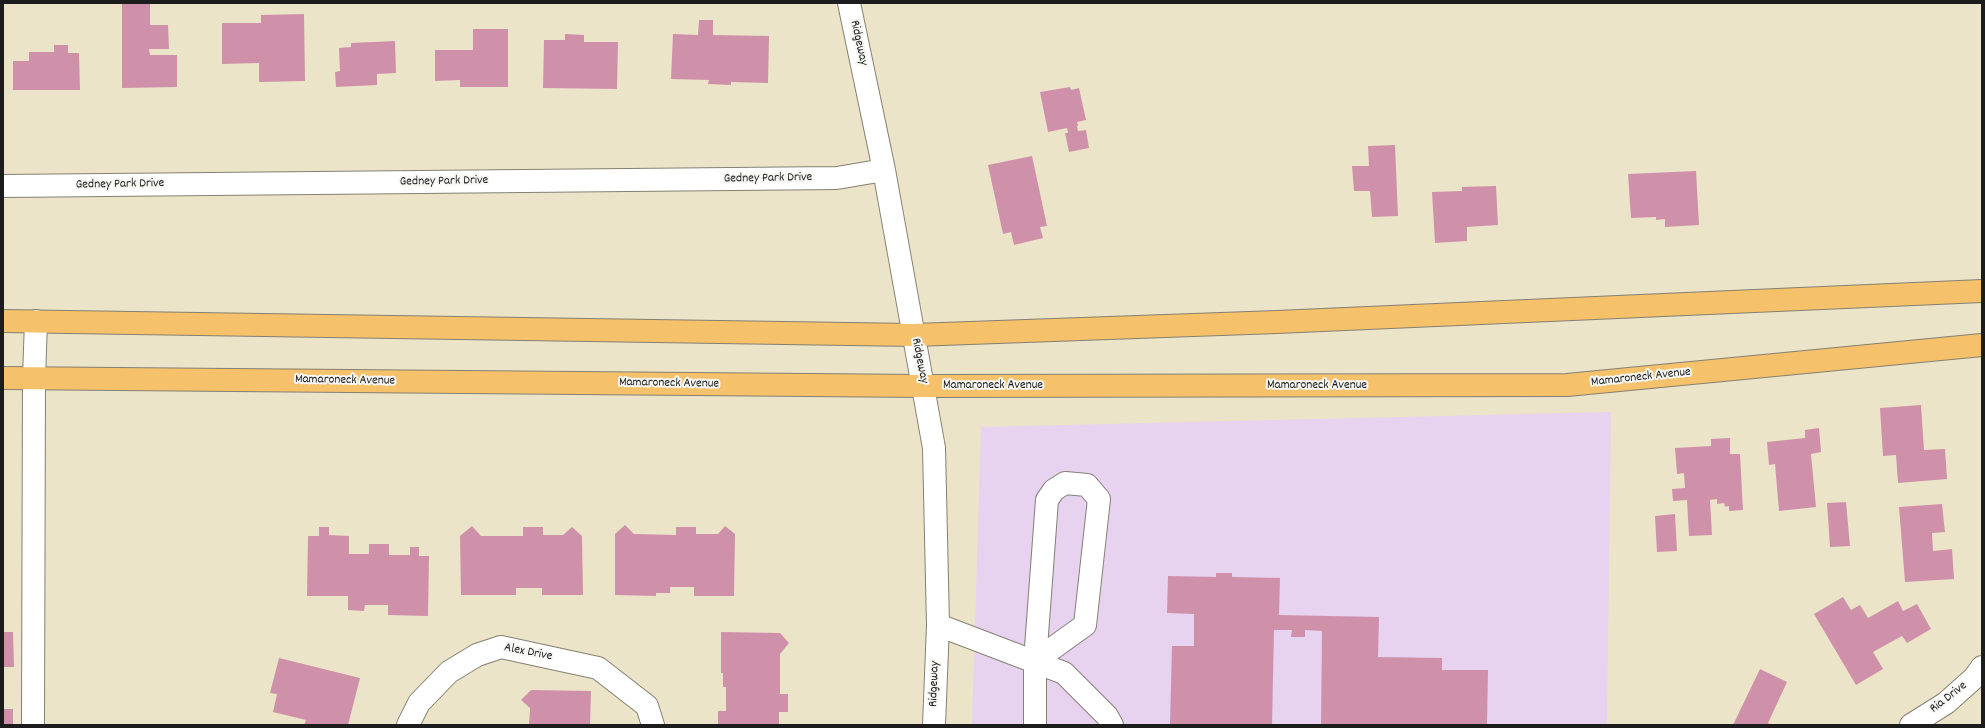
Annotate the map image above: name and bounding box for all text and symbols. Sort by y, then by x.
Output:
street label: Ridgeway [846,19,870,67]
street label: Gedney Park Drive [724,170,812,188]
street label: Gedney Park Drive [400,173,488,191]
street label: Gedney Park Drive [76,176,164,194]
street label: Ridgeway [907,337,931,385]
street label: Mamaroneck Avenue [1590,365,1692,391]
street label: Mamaroneck Avenue [295,372,395,390]
street label: Mamaroneck Avenue [619,375,719,393]
street label: Mamaroneck Avenue [943,378,1043,394]
street label: Mamaroneck Avenue [1267,378,1367,394]
street label: Alex Drive [503,641,553,665]
street label: Ridgeway [926,661,944,707]
street label: Ria Drive [1927,679,1971,717]

